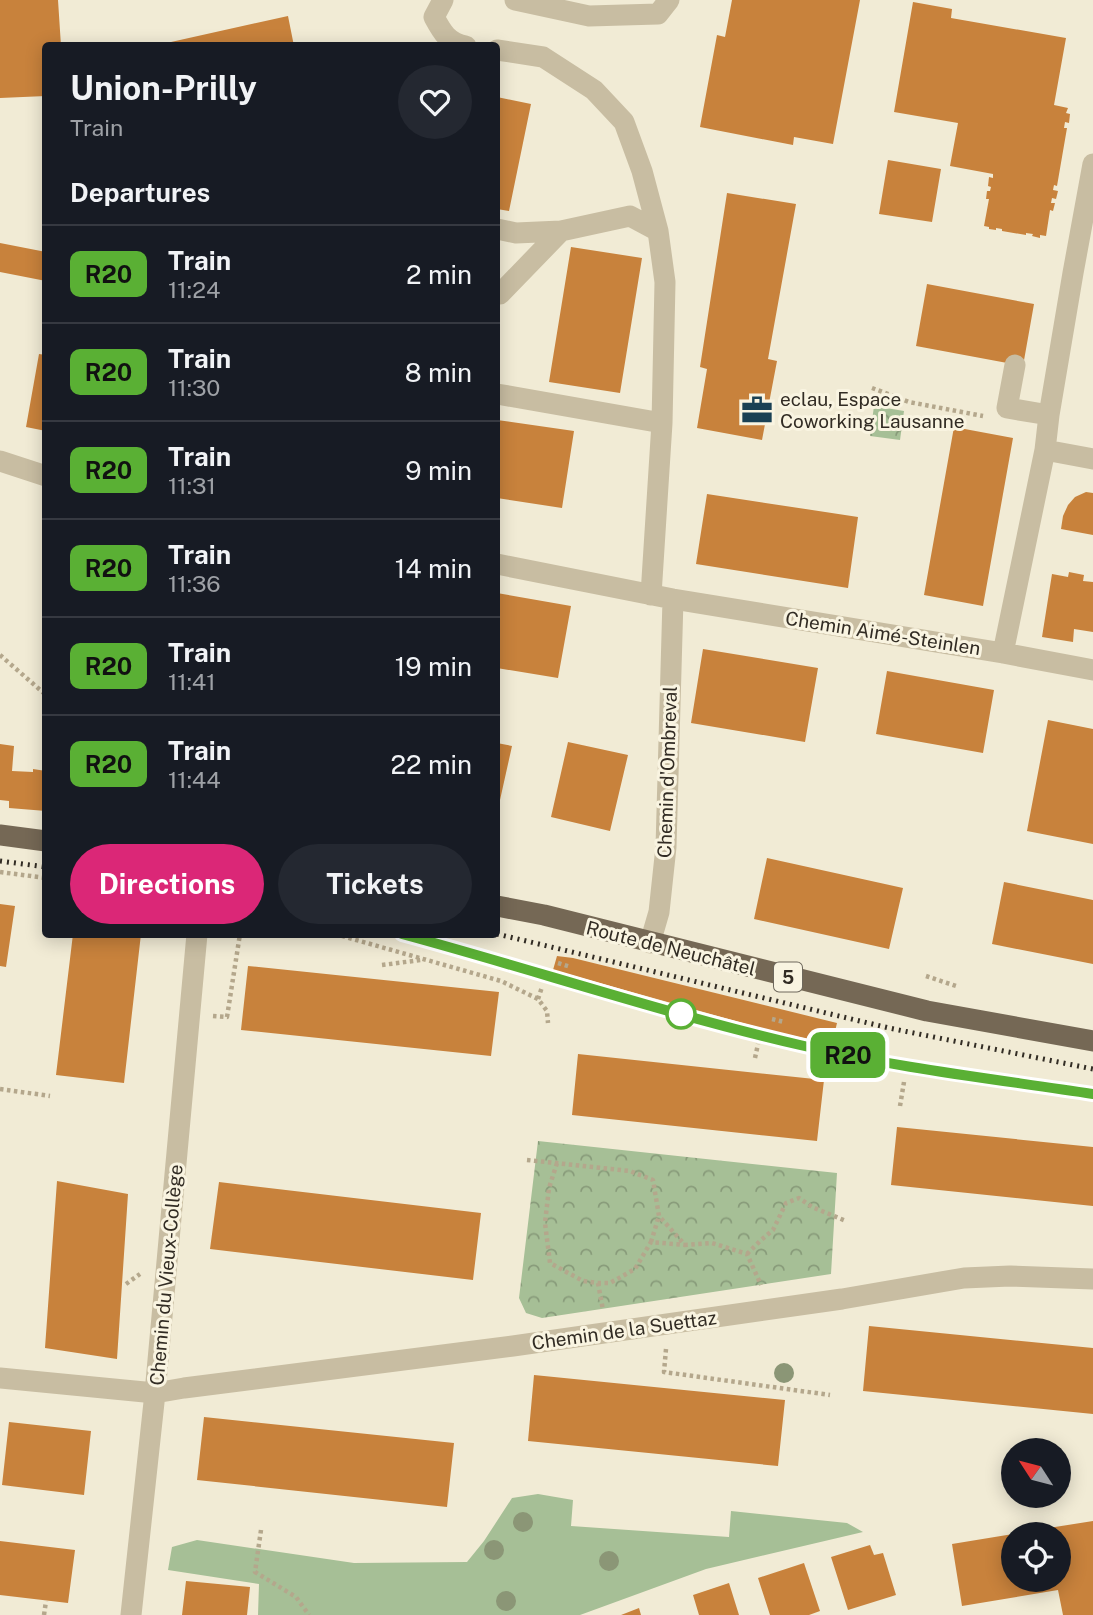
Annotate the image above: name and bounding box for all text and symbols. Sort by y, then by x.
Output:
button: heart [398,65,472,139]
text: Union-Prilly [70,69,257,107]
text: Train [70,114,123,141]
text: Departures [70,177,210,208]
text: Train [168,245,231,276]
text: 2 min [406,259,472,290]
text: R20 [85,260,132,288]
text: 11:24 [168,276,221,303]
text: Train [168,343,231,374]
text: 8 min [405,357,472,388]
text: R20 [85,358,132,386]
text: 11:30 [168,374,220,401]
place label: eclau, Espace Coworking Lausanne [780,388,964,432]
office icon: eclau, Espace Coworking Lausanne [740,393,774,427]
text: Train [168,441,231,472]
text: 9 min [405,455,472,486]
text: R20 [85,456,132,484]
text: 11:31 [168,472,216,499]
text: Train [168,539,231,570]
text: 14 min [395,553,472,584]
text: R20 [85,554,132,582]
text: 11:36 [168,570,221,597]
street label: Chemin Aimé-Steinlen [784,607,982,659]
text: Train [168,637,231,668]
text: 19 min [395,651,472,682]
text: R20 [85,652,132,680]
text: 11:41 [168,668,216,695]
street label: Chemin d'Ombreval [653,685,681,859]
text: Train [168,735,231,766]
text: 22 min [391,749,472,780]
text: R20 [85,750,132,778]
text: 11:44 [168,766,221,793]
button: Directions [70,844,264,924]
button: Tickets [278,844,472,924]
street label: Route de Neuchâtel [584,916,758,980]
road number: 5 [774,962,802,992]
unlabelled marker [666,999,696,1029]
line badge: R20 [808,1032,888,1078]
text: R20 [824,1041,872,1069]
street label: Chemin du Vieux-Collège [145,1164,187,1386]
street label: Chemin de la Suettaz [530,1306,718,1354]
north arrow [1001,1438,1071,1508]
map controls [1001,1438,1071,1592]
button: locate [1001,1522,1071,1592]

